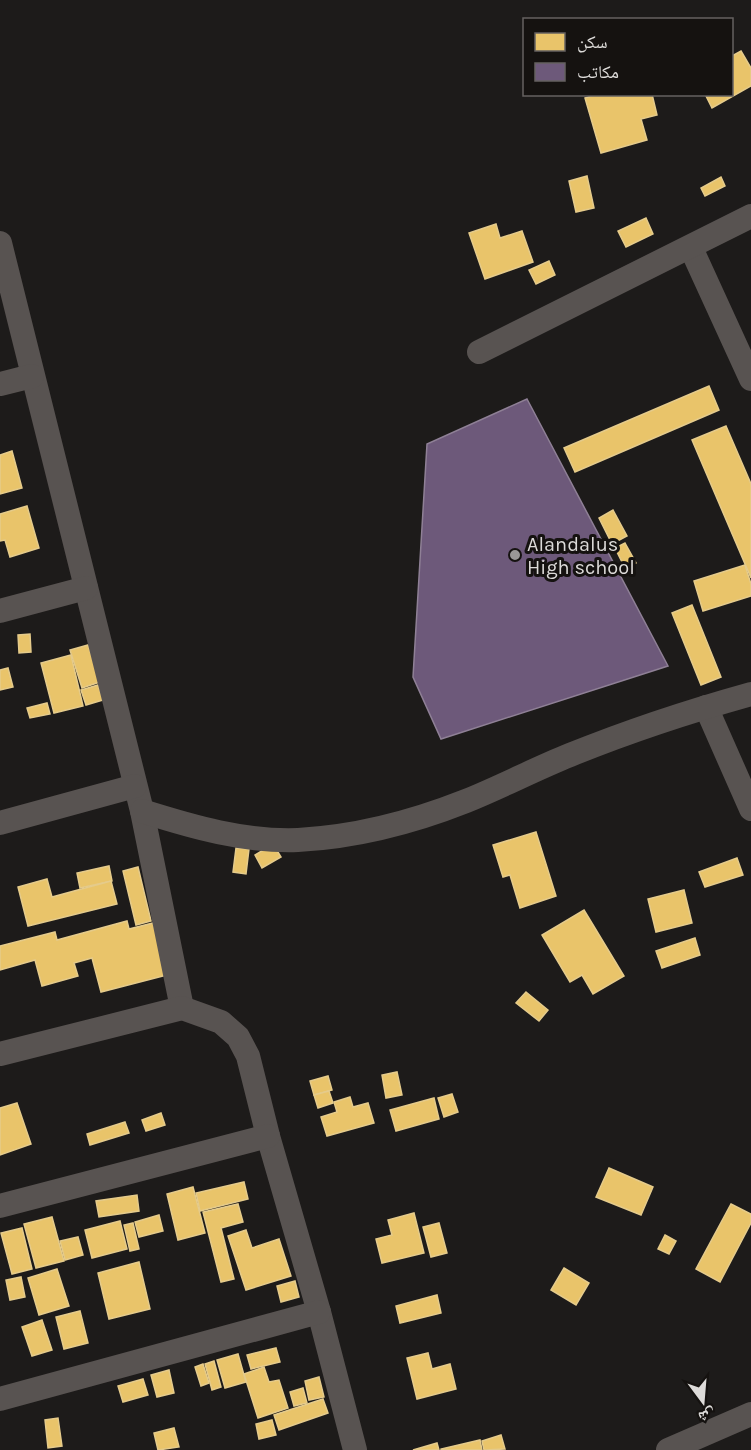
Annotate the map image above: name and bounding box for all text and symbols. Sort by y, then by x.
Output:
legend [523,18,733,96]
text: سكن [577,31,608,53]
text: مكاتب [577,61,619,83]
place label: Alandalus High school [527,533,635,579]
marker: Alandalus High school [508,548,522,562]
north arrow [673,1372,733,1432]
text: ش [696,1404,718,1427]

